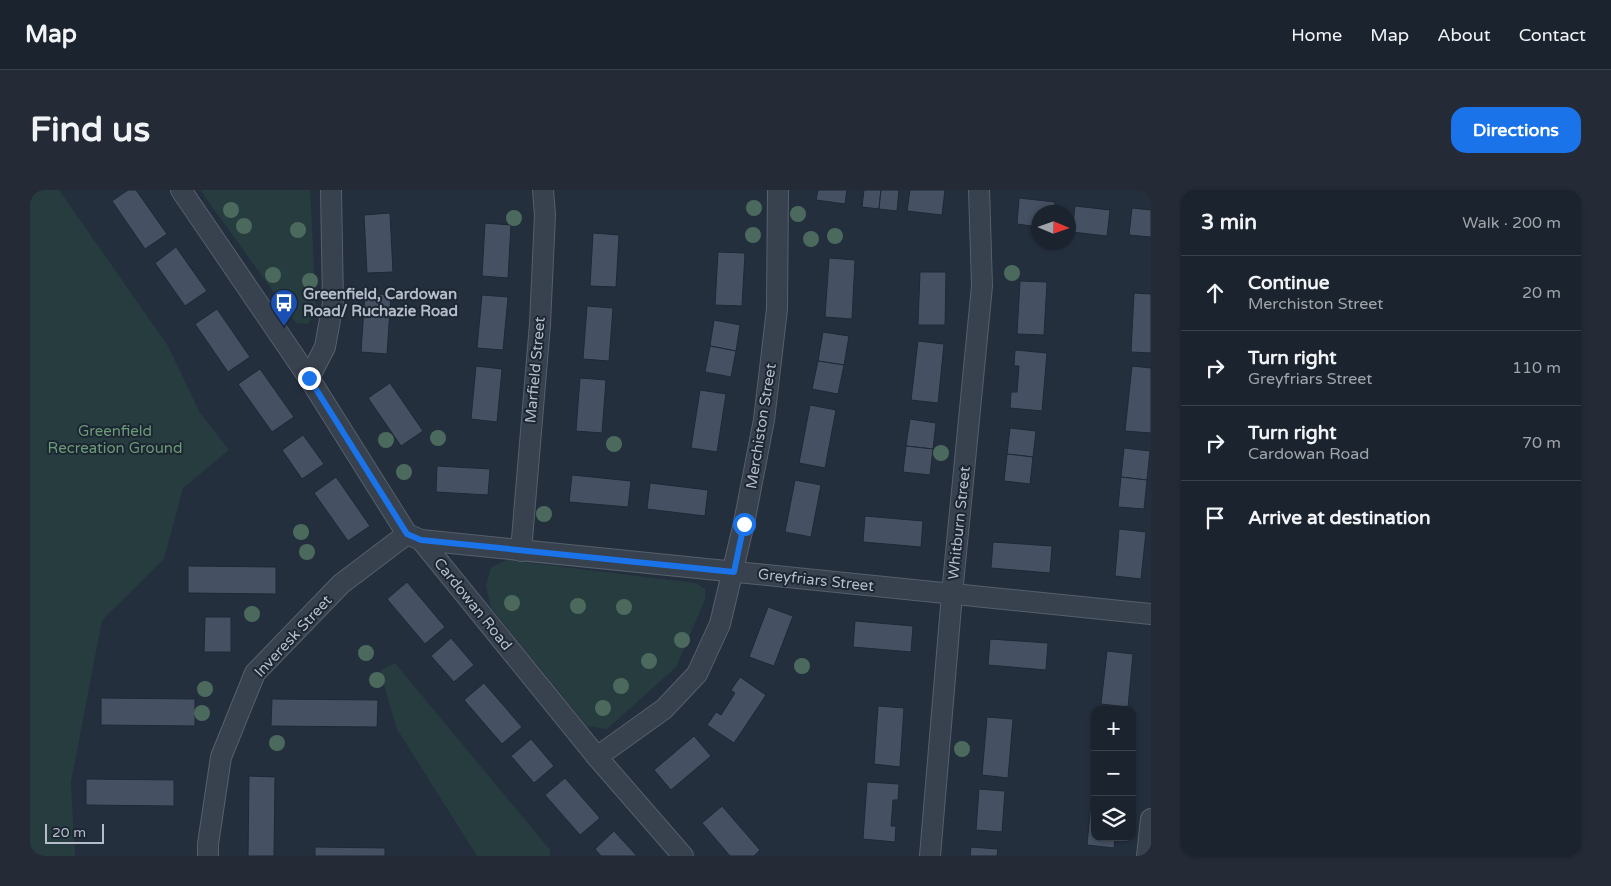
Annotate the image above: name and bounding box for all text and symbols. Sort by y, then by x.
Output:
text: Map [25,20,77,49]
text: Home [1291,24,1342,46]
text: Map [1370,24,1409,46]
text: About [1437,24,1491,46]
text: Contact [1519,24,1586,46]
button: Directions [1451,107,1581,153]
text: Find us [30,109,150,151]
north arrow [1031,205,1076,250]
text: 3 min [1201,210,1257,235]
text: Walk · 200 m [1462,213,1561,233]
text: Continue [1248,272,1330,294]
icon: ahead [1201,279,1229,307]
text: 20 m [1522,283,1561,303]
place label: Greenfield, Cardowan Road/ Ruchazie Road [303,285,458,320]
bus stop icon: Greenfield, Cardowan Road/ Ruchazie Road [269,288,299,327]
text: Merchiston Street [1248,294,1383,314]
street label: Marfield Street [521,316,549,424]
text: Turn right [1248,347,1336,369]
icon: right [1201,354,1229,382]
text: 110 m [1512,358,1561,378]
street label: Merchiston Street [742,362,780,490]
route end [298,367,321,390]
text: Greyfriars Street [1248,369,1372,389]
park label: Greenfield Recreation Ground [48,422,182,457]
text: Turn right [1248,422,1336,444]
icon: right [1201,429,1229,457]
text: 70 m [1522,433,1561,453]
text: Cardowan Road [1248,444,1369,464]
street label: Whitburn Street [944,465,974,581]
icon: arrive [1201,504,1229,532]
text: Arrive at destination [1248,507,1431,529]
route start [733,513,756,536]
street label: Cardowan Road [430,554,516,654]
street label: Greyfriars Street [757,565,875,595]
street label: Inveresk Street [250,591,336,681]
map controls [1091,706,1136,841]
button: + [1091,706,1136,751]
button: − [1091,751,1136,796]
button: layers [1091,796,1136,841]
scale bar [45,821,104,844]
text: 20 m [52,824,86,841]

